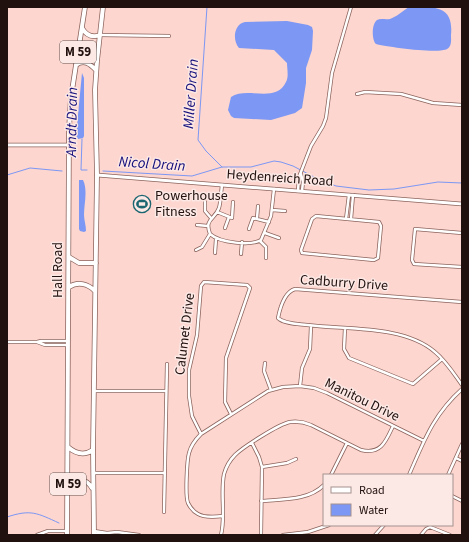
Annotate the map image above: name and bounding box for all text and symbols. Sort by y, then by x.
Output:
road number: M 59 [60,41,96,63]
water label: Miller Drain [178,58,204,130]
water label: Arndt Drain [61,87,83,158]
water label: Nicol Drain [118,151,186,177]
street label: Heydenreich Road [226,164,334,192]
place label: Powerhouse Fitness [155,186,228,222]
sports icon: Powerhouse Fitness [132,194,152,214]
street label: Hall Road [48,242,68,298]
street label: Cadburry Drive [299,270,389,296]
street label: Calumet Drive [170,292,200,376]
street label: Manitou Drive [321,373,403,427]
road number: M 59 [50,473,86,495]
legend [323,474,453,526]
text: Road [359,482,385,499]
text: Water [359,502,389,519]

